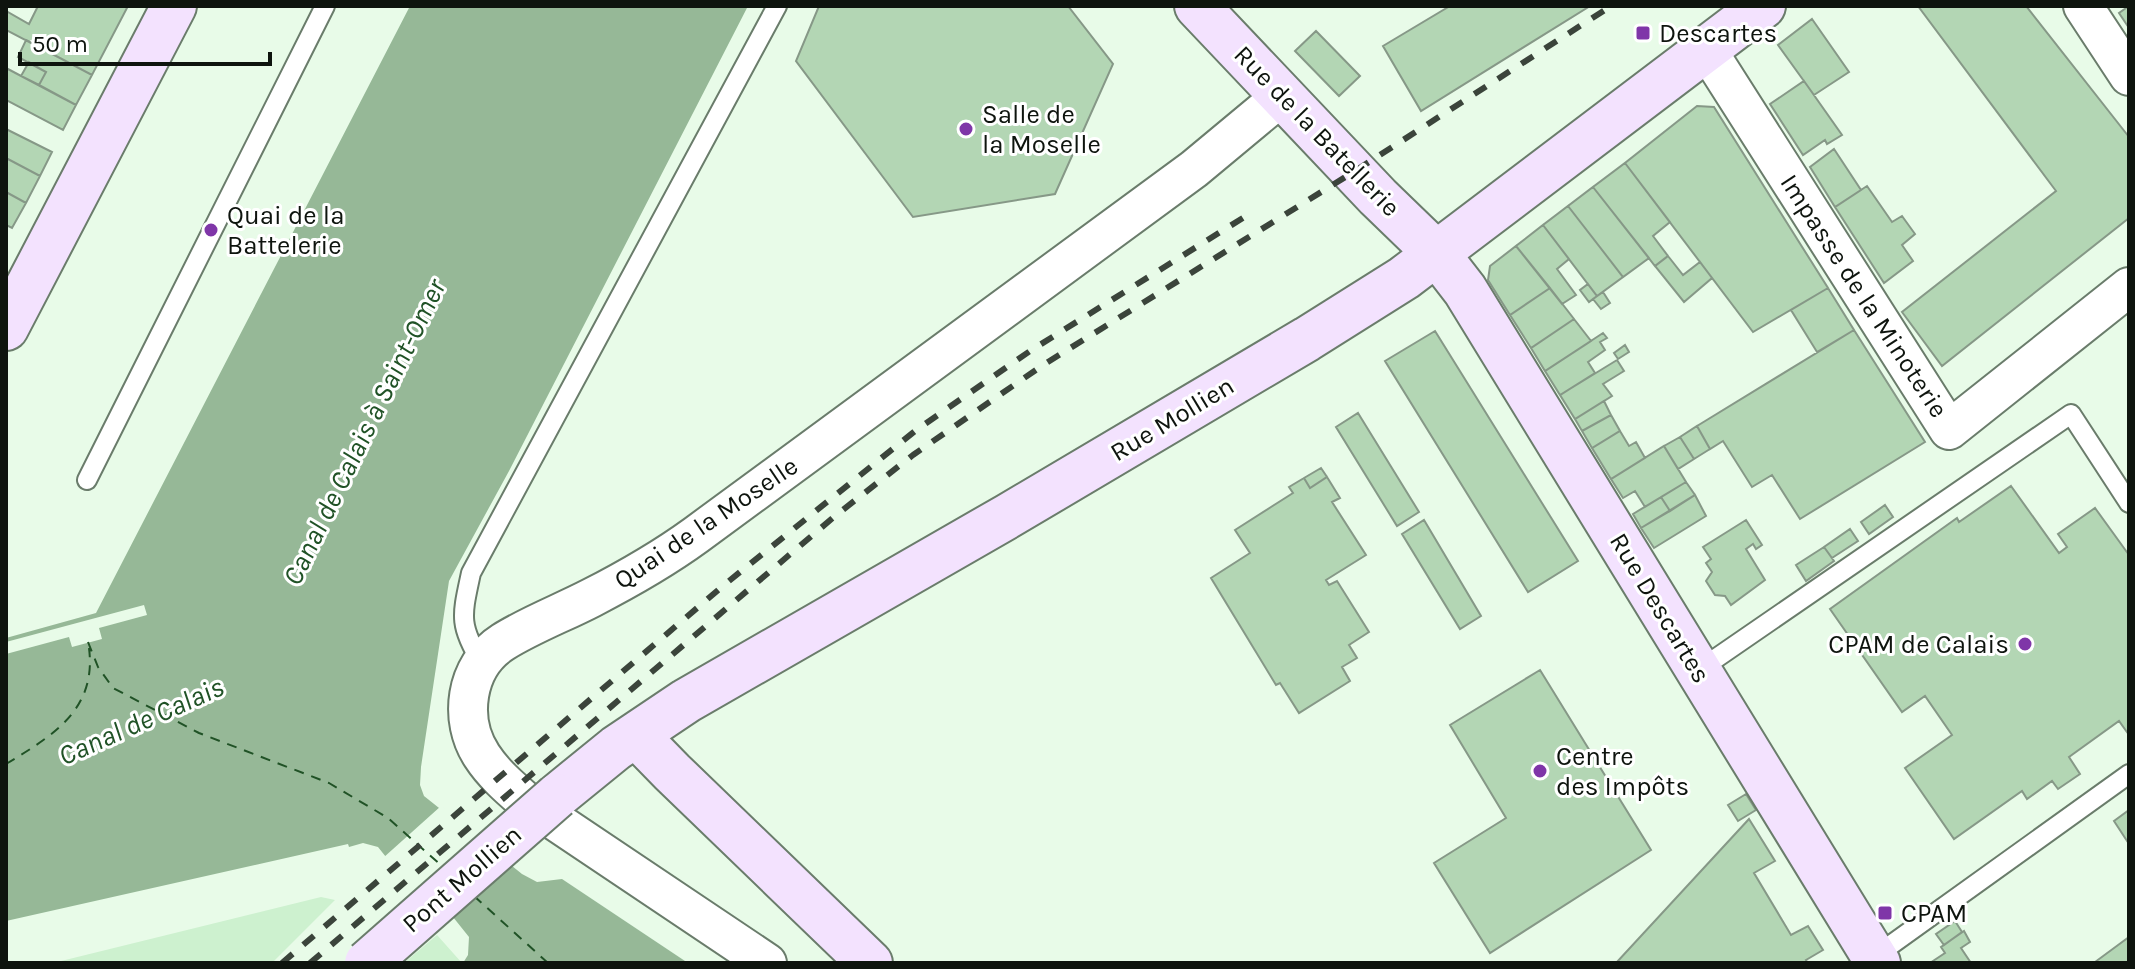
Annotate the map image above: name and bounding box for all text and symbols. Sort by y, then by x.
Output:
scale bar [20,16,270,66]
place label: Descartes [1659,18,1777,49]
marker: Descartes [1634,24,1652,42]
text: 50 m [32,30,88,58]
street label: Rue de la Batellerie [1227,39,1407,223]
place label: Salle de la Moselle [982,99,1101,160]
marker: Salle de la Moselle [957,120,975,138]
street label: Impasse de la Minoterie [1774,168,1954,424]
place label: Quai de la Battelerie [227,200,344,261]
marker: Quai de la Battelerie [202,221,220,239]
water label: Canal de Calais à Saint-Omer [275,272,453,590]
street label: Rue Mollien [1105,370,1239,468]
street label: Quai de la Moselle [608,450,804,596]
street label: Rue Descartes [1603,527,1717,689]
place label: CPAM de Calais [1828,629,2009,660]
marker: CPAM de Calais [2016,635,2034,653]
water label: Canal de Calais [53,670,229,772]
place label: Centre des Impôts [1556,741,1689,802]
marker: Centre des Impôts [1531,762,1549,780]
street label: Pont Mollien [396,819,528,939]
place label: CPAM [1901,898,1967,929]
marker: CPAM [1876,904,1894,922]

